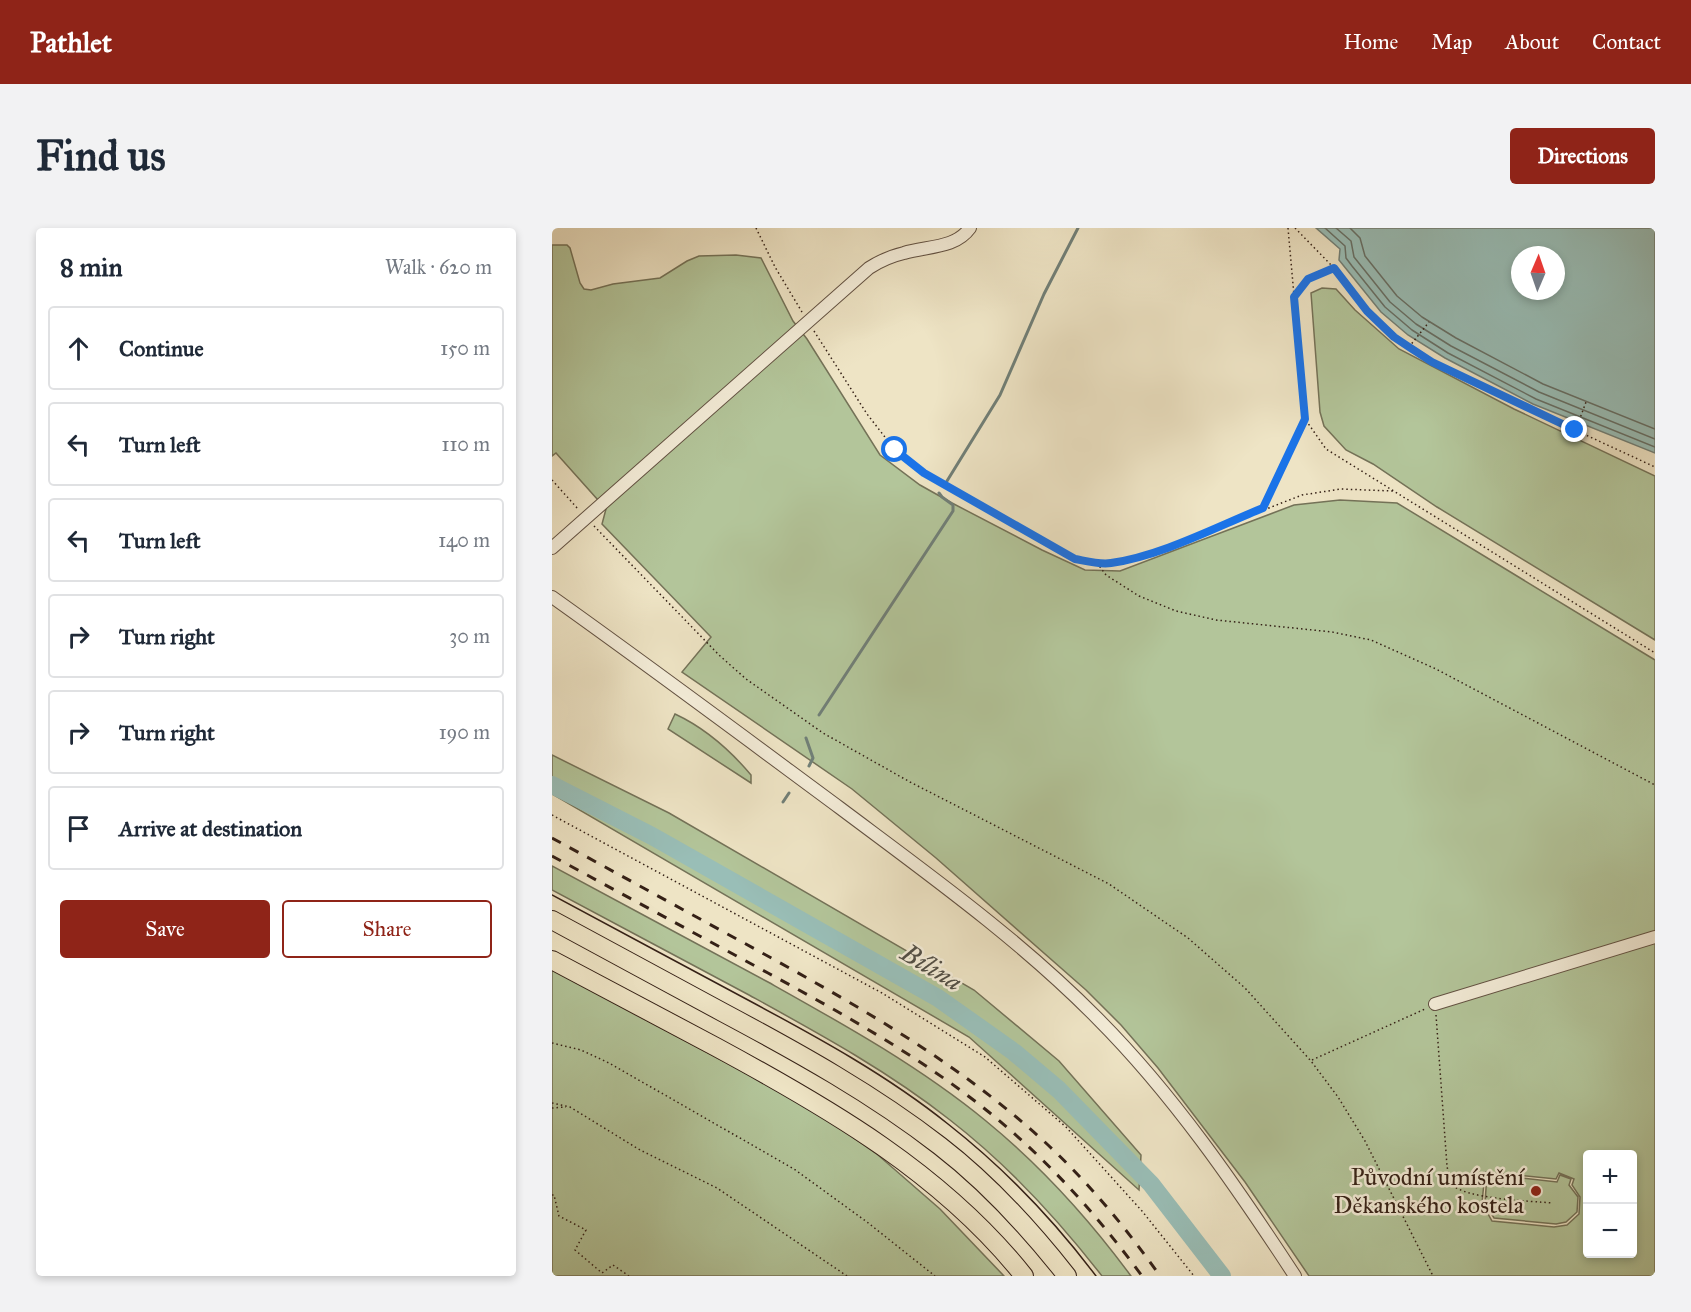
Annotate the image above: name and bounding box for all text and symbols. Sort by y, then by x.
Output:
text: Pathlet [30,25,112,60]
text: Home [1343,29,1398,55]
text: Map [1431,29,1472,55]
text: About [1505,29,1559,55]
text: Contact [1592,29,1661,55]
button: Directions [1510,128,1655,184]
text: Find us [36,130,166,182]
north arrow [1511,246,1565,300]
text: 8 min [60,251,123,283]
text: Walk · 620 m [385,255,492,279]
icon: ahead [62,332,95,365]
text: Continue [119,335,204,362]
text: 150 m [440,336,490,360]
route end [1561,416,1587,442]
icon: left [62,428,95,461]
text: Turn left [119,431,201,458]
text: 110 m [442,432,490,456]
route start [881,436,907,462]
icon: left [62,524,95,557]
text: Turn left [119,527,201,554]
text: 140 m [438,528,490,552]
icon: right [62,620,95,653]
text: Turn right [119,623,215,650]
text: 30 m [449,624,490,648]
icon: right [62,716,95,749]
text: Turn right [119,719,215,746]
text: 190 m [439,720,490,744]
icon: arrive [62,812,95,845]
text: Arrive at destination [119,815,302,842]
button: Save [60,900,270,958]
button: Share [282,900,492,958]
water label: Bílina [895,936,968,998]
map controls [1583,1150,1637,1258]
button: + [1583,1150,1637,1204]
place label: Původní umístění Děkanského kostela [1334,1162,1525,1220]
marker: Původní umístění Děkanského kostela [1529,1184,1543,1198]
button: − [1583,1204,1637,1258]

